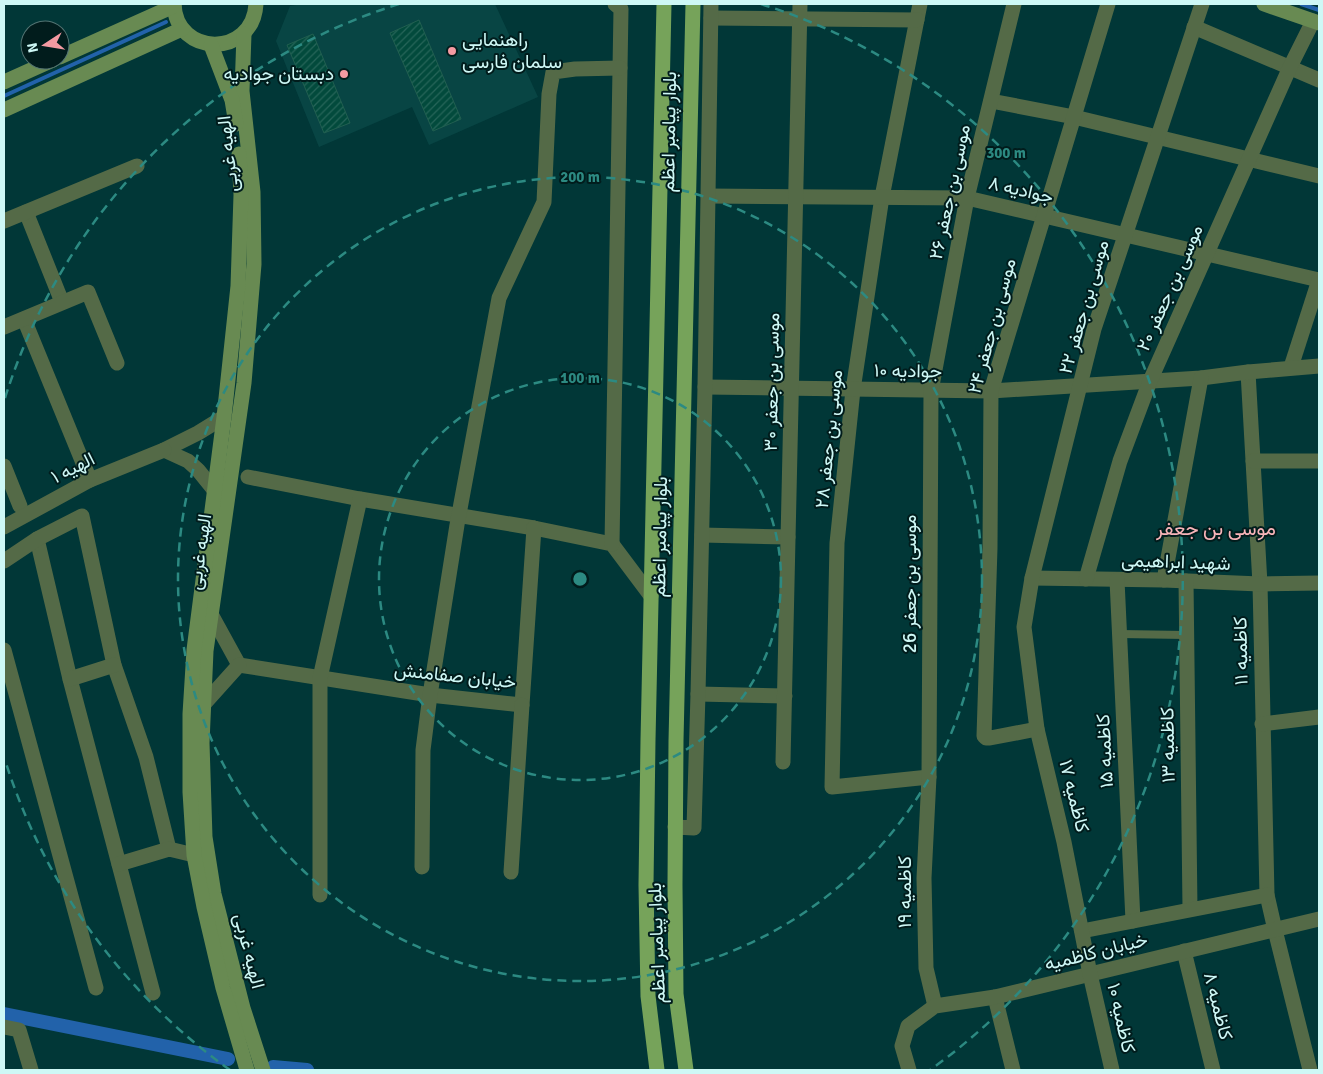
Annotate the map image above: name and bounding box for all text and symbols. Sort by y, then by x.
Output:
north arrow [20,20,70,70]
place label: راهنمایی سلمان فارسی [462,28,562,74]
text: N [23,41,42,54]
marker: راهنمایی سلمان فارسی [446,45,458,57]
place label: دبستان جوادیه [224,62,334,86]
marker: دبستان جوادیه [338,68,350,80]
street label: بلوار پیامبر اعظم [656,71,683,193]
street label: الهیه غربی [212,115,244,193]
street label: موسی بن جعفر ۲۶ [924,122,976,262]
text: 300 m [986,144,1026,162]
text: 200 m [560,168,600,186]
street label: جوادیه ۸ [986,171,1056,209]
street label: موسی بن جعفر ۲۰ [1131,221,1209,355]
street label: موسی بن جعفر ۲۲ [1053,237,1115,377]
street label: موسی بن جعفر ۲۴ [962,256,1022,396]
street label: موسی بن جعفر ۳۰ [759,312,785,452]
street label: جوادیه ۱۰ [874,358,942,384]
street label: موسی بن جعفر ۲۸ [810,368,848,510]
text: 100 m [560,369,600,387]
street label: الهیه ۱ [47,447,99,489]
street label: بلوار پیامبر اعظم [647,476,674,598]
street label: الهیه غربی [183,512,217,592]
street label: موسی بن جعفر 26 [898,515,922,653]
district label: موسی بن جعفر [1155,516,1276,541]
street label: شهید ابراهیمی [1121,548,1231,576]
centre of rings [571,570,589,588]
street label: کاظمیه ۱۱ [1228,617,1254,685]
street label: خیابان صفامنش [393,658,517,694]
street label: کاظمیه ۱۳ [1155,707,1181,783]
street label: کاظمیه ۱۵ [1091,713,1119,789]
street label: کاظمیه ۱۷ [1053,757,1095,835]
street label: کاظمیه ۱۹ [893,856,917,928]
street label: بلوار پیامبر اعظم [643,882,672,1004]
street label: الهیه غربی [228,911,270,991]
street label: خیابان کاظمیه [1042,928,1150,976]
street label: کاظمیه ۸ [1198,970,1238,1042]
street label: کاظمیه ۱۰ [1101,981,1141,1055]

